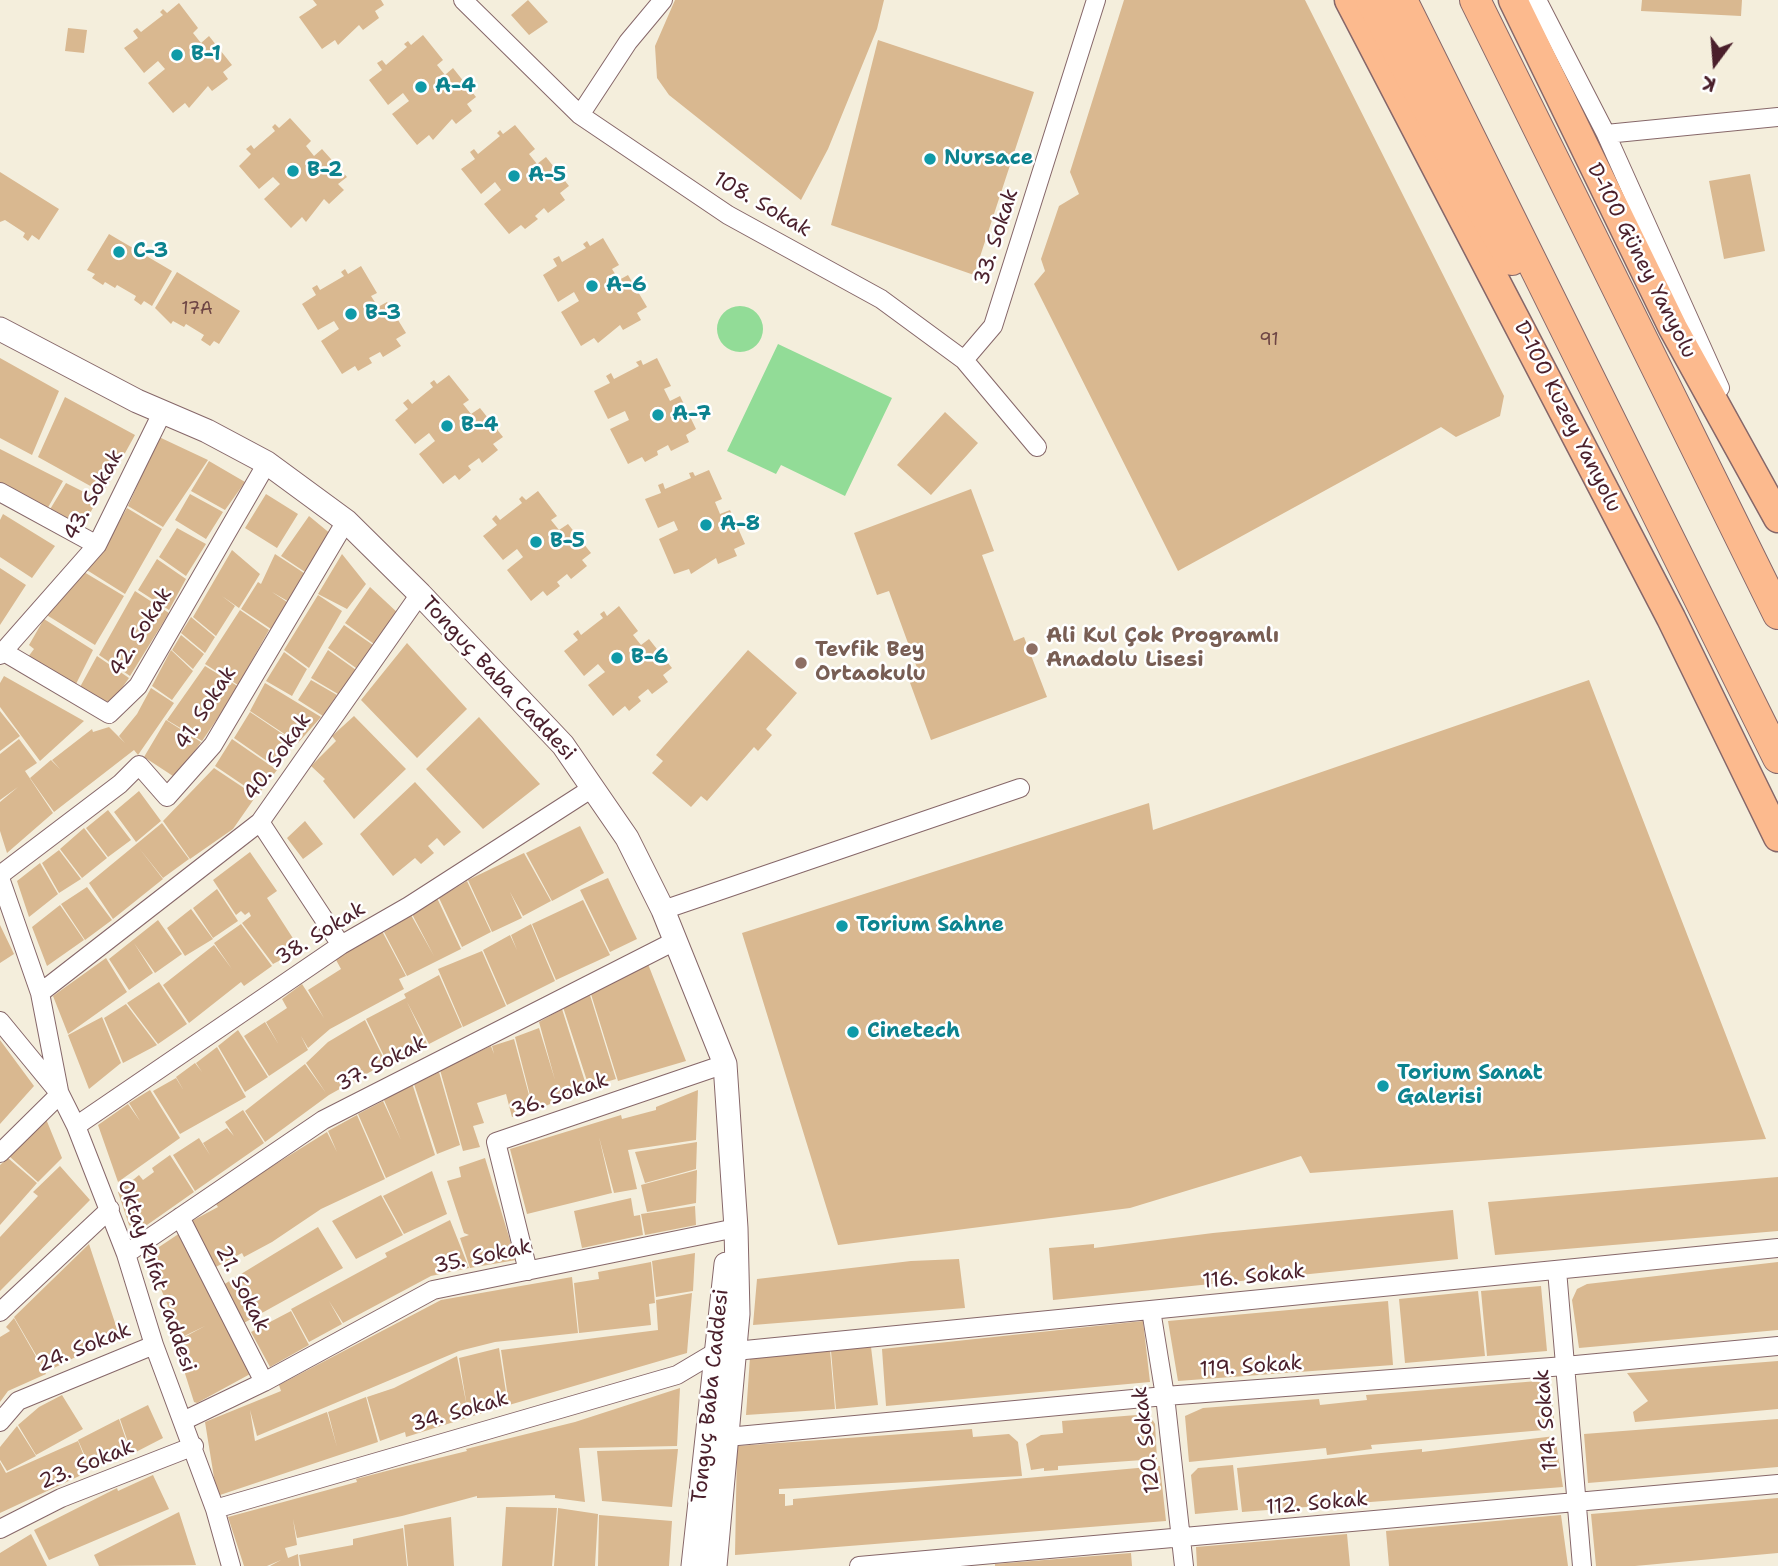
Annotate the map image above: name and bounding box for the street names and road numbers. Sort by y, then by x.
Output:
street label: D-100 Güney Yanyolu [1581,159,1701,363]
street label: 108. Sokak [708,167,816,243]
street label: 33. Sokak [970,186,1024,288]
street label: D-100 Kuzey Yanyolu [1508,317,1626,517]
street label: 43. Sokak [59,445,129,545]
street label: 42. Sokak [104,583,178,681]
street label: Tonguç Baba Caddesi [415,592,581,766]
street label: 41. Sokak [170,662,242,754]
street label: 40. Sokak [239,709,317,805]
street label: 38. Sokak [272,897,370,971]
street label: 37. Sokak [332,1030,432,1098]
street label: 36. Sokak [508,1068,612,1124]
street label: Oktay Rıfat Caddesi [111,1176,201,1376]
street label: 35. Sokak [432,1234,534,1280]
street label: 21. Sokak [209,1241,275,1337]
street label: 116. Sokak [1201,1259,1307,1295]
street label: Tonguç Baba Caddesi [687,1288,735,1504]
street label: 24. Sokak [33,1318,135,1378]
street label: 119. Sokak [1199,1351,1303,1383]
street label: 114. Sokak [1530,1368,1564,1472]
street label: 120. Sokak [1128,1385,1166,1495]
street label: 34. Sokak [408,1386,512,1438]
street label: 23. Sokak [36,1435,138,1495]
street label: 112. Sokak [1265,1487,1369,1521]

